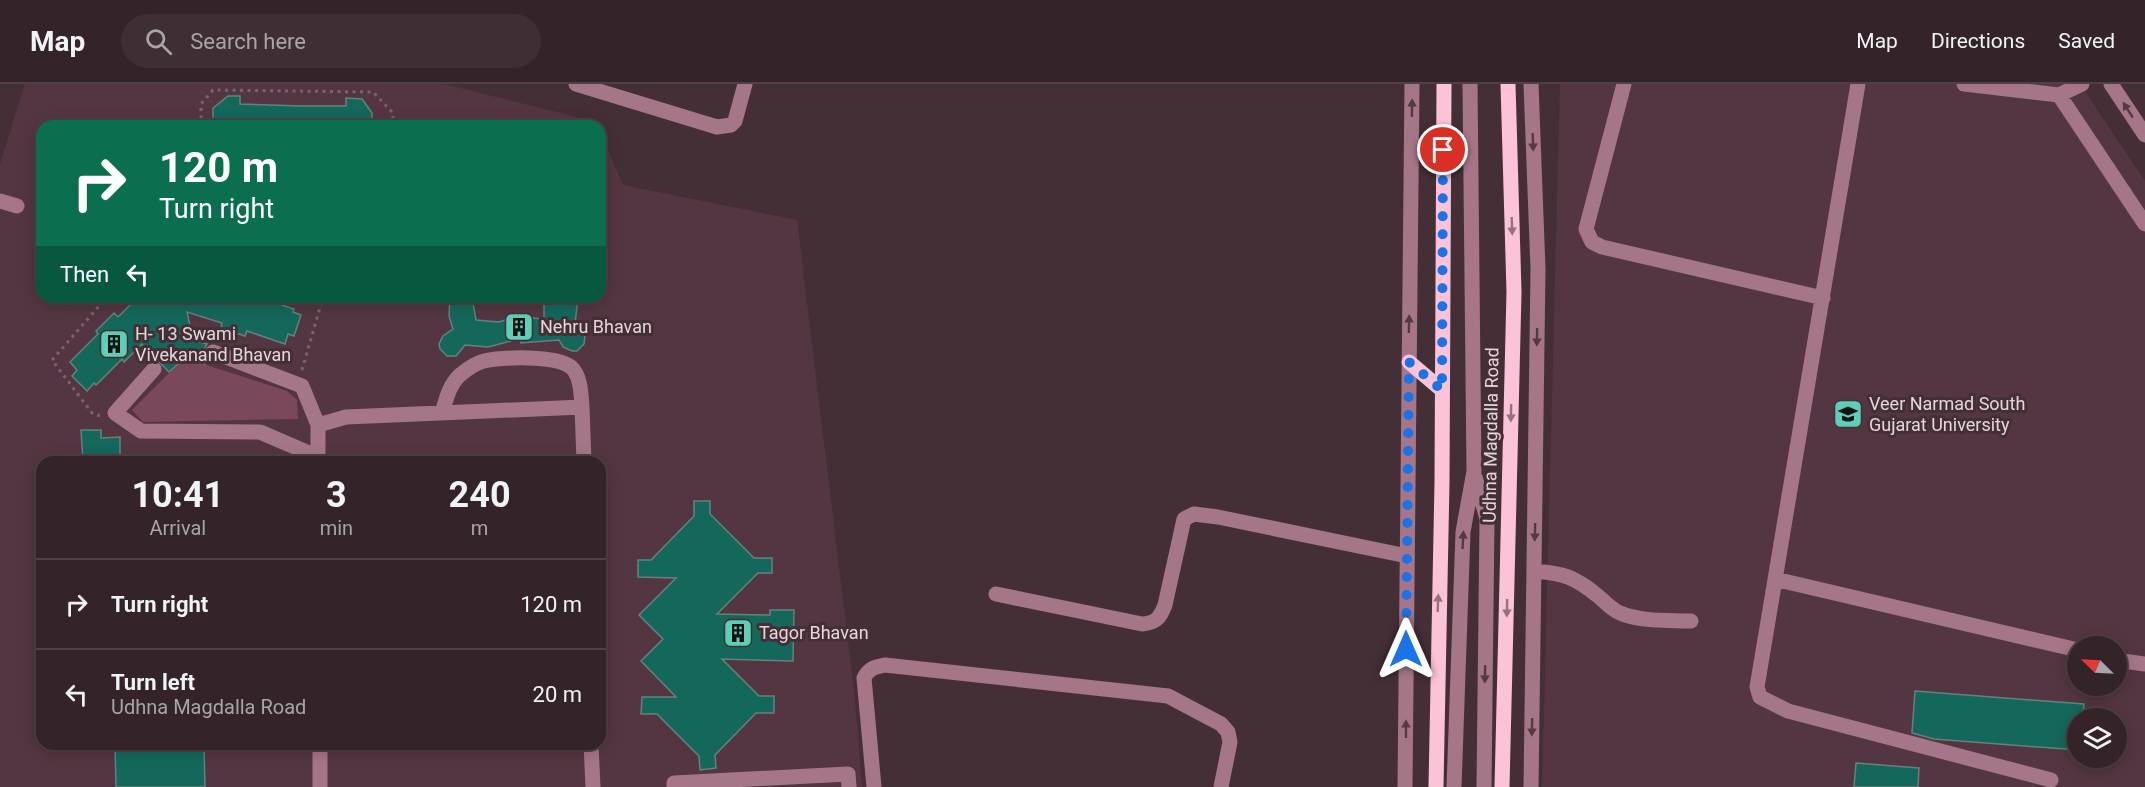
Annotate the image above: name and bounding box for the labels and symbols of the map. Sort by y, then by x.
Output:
one-way arrow [1407,98,1417,117]
one-way arrow [2123,102,2134,118]
pin [1417,124,1468,175]
one-way arrow [1529,133,1538,152]
one-way arrow [1507,217,1517,236]
building icon: Nehru Bhavan [503,311,535,343]
one-way arrow [1404,314,1414,333]
place label: Nehru Bhavan [540,316,652,337]
place label: H- 13 Swami Vivekanand Bhavan [135,323,291,365]
building icon: H- 13 Swami Vivekanand Bhavan [98,328,130,360]
one-way arrow [1533,328,1542,347]
street label: Udhna Magdalla Road [1478,347,1503,523]
place label: Veer Narmad South Gujarat University [1869,393,2025,435]
school or university icon: Veer Narmad South Gujarat University [1832,398,1864,430]
one-way arrow [1506,404,1516,423]
one-way arrow [1530,523,1539,542]
one-way arrow [1459,530,1468,549]
one-way arrow [1434,593,1443,612]
one-way arrow [1502,599,1511,618]
building icon: Tagor Bhavan [722,617,754,649]
position arrow [1374,617,1438,681]
place label: Tagor Bhavan [759,622,869,643]
north arrow [2067,636,2127,696]
one-way arrow [1480,665,1490,684]
one-way arrow [1527,718,1537,737]
one-way arrow [1401,719,1411,738]

